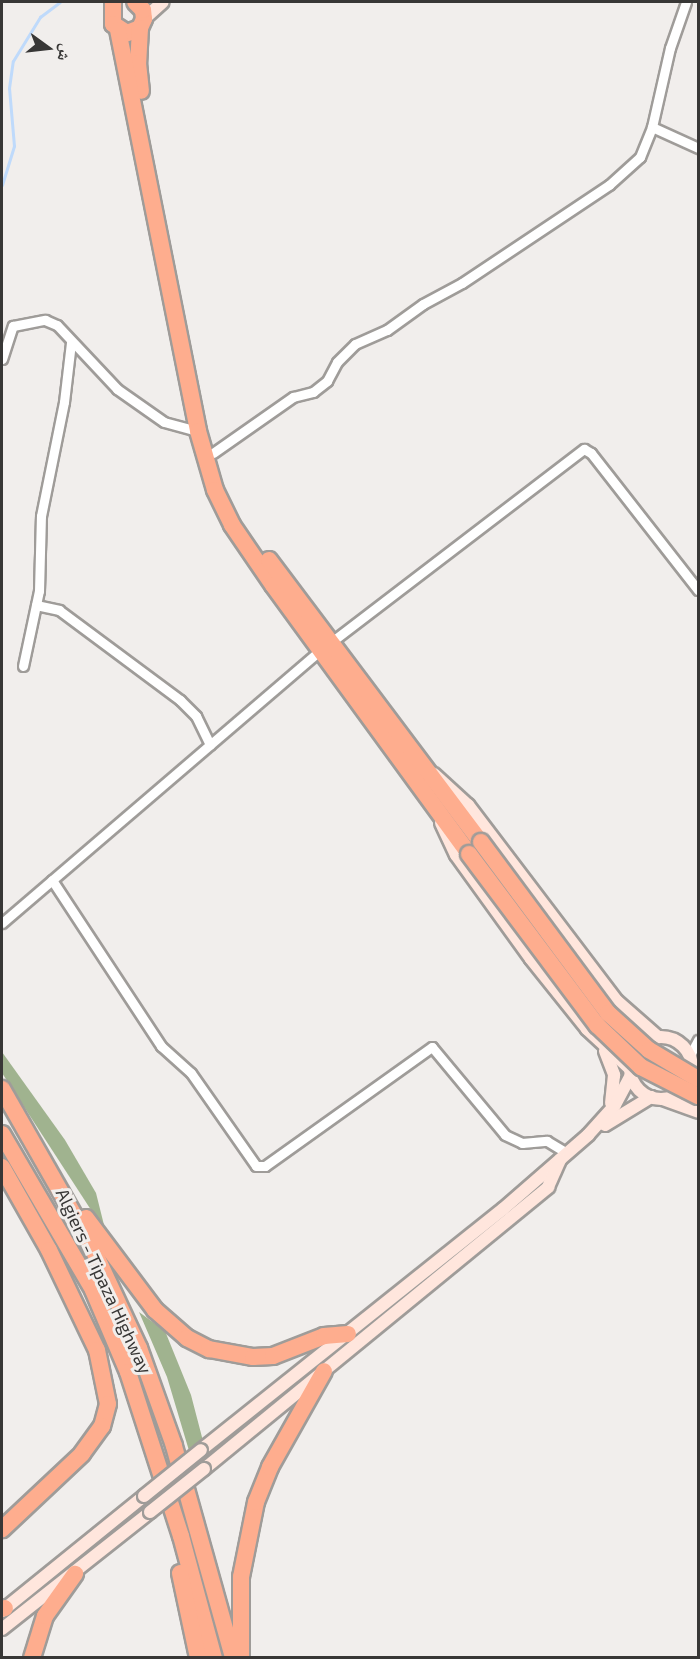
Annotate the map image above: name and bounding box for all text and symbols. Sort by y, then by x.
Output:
north arrow [18,18,78,78]
text: ش [54,42,77,63]
street label: Algiers - Tipaza Highway [51,1185,157,1377]

